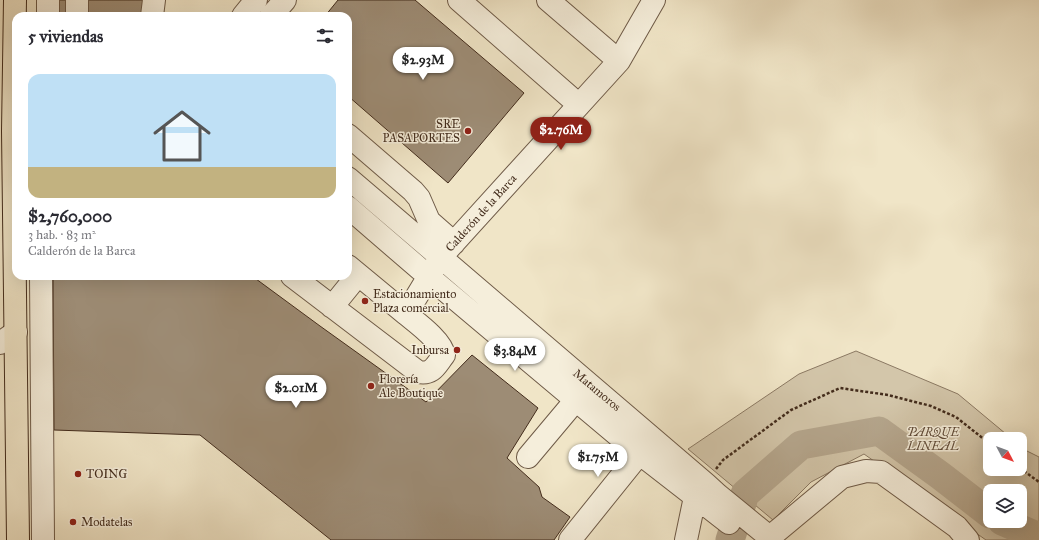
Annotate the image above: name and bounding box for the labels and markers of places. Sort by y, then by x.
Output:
pin: $2.93M [390,47,456,81]
place label: SRE PASAPORTES [383,117,460,145]
pin: $2.76M [528,117,594,151]
marker: SRE PASAPORTES [463,126,473,136]
place label: Estacionamiento Plaza comercial [373,287,456,315]
marker: Estacionamiento Plaza comercial [360,296,370,306]
pin: $3.84M [482,338,548,372]
place label: Inbursa [411,343,450,357]
marker: Inbursa [452,345,462,355]
place label: Florería Ale Boutique [378,372,443,401]
pin: $2.01M [263,375,329,409]
marker: Florería Ale Boutique [366,381,376,391]
pin: $1.75M [565,444,631,478]
place label: TOING [86,467,127,481]
marker: TOING [73,469,83,479]
place label: Modatelas [81,515,132,529]
marker: Modatelas [68,517,78,527]

